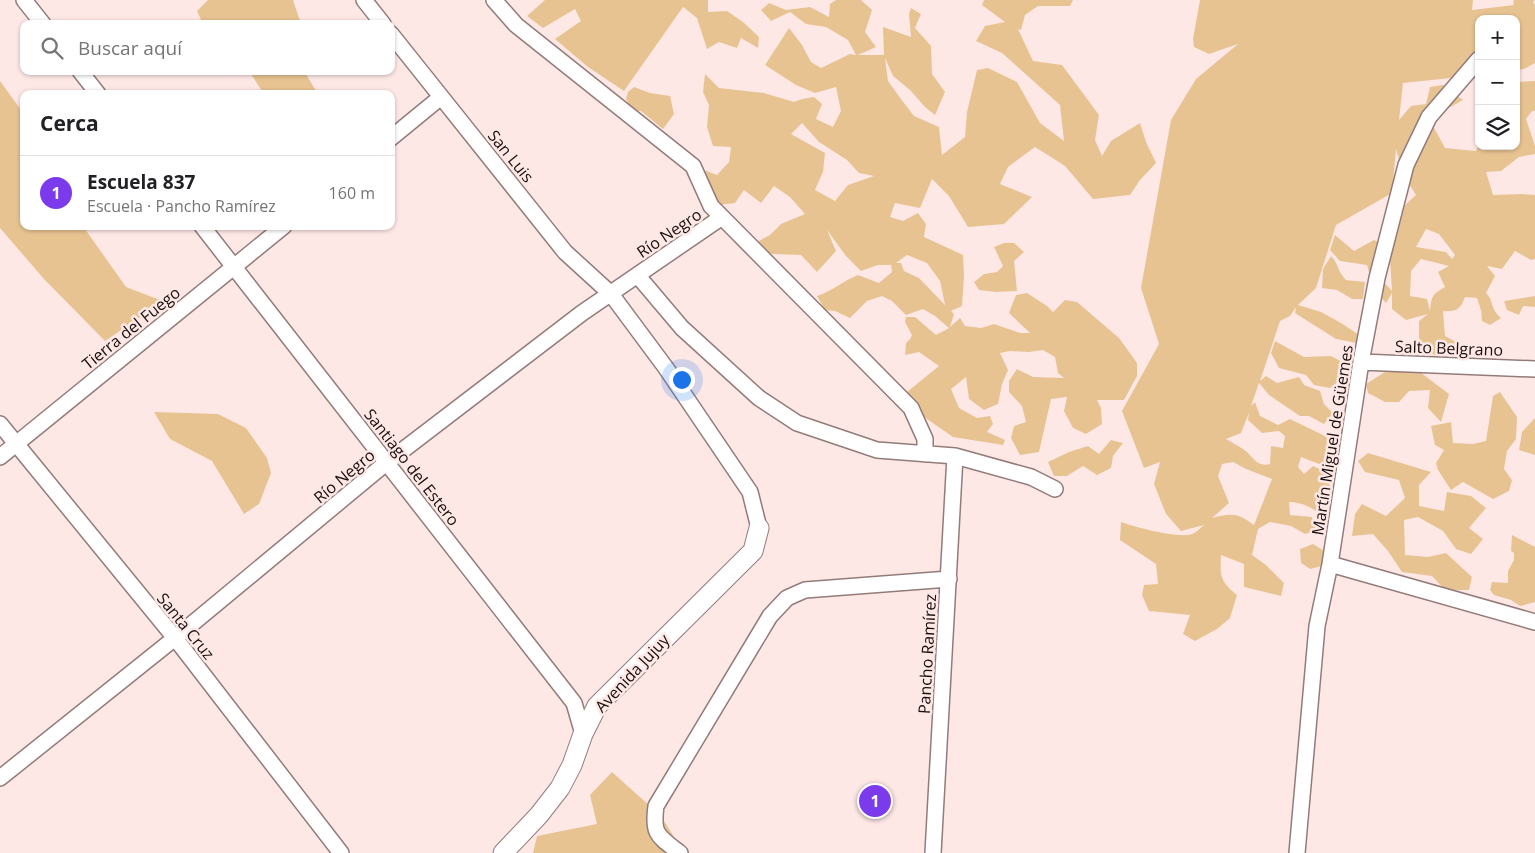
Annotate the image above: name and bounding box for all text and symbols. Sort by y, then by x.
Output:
map controls [1475,15,1520,150]
button: + [1475,15,1520,60]
search box [20,20,395,75]
icon: search [38,34,66,62]
text: Buscar aquí [78,35,182,61]
button: − [1475,60,1520,105]
button: layers [1475,105,1520,150]
text: Cerca [40,109,99,137]
street label: San Luis [483,125,539,187]
text: Escuela 837 [87,169,195,195]
text: 1 [51,182,61,204]
text: 160 m [329,182,375,204]
text: Escuela · Pancho Ramírez [87,195,276,217]
street label: Río Negro [632,203,706,263]
street label: Tierra del Fuego [77,282,185,374]
street label: Salto Belgrano [1395,335,1503,361]
street label: Martín Miguel de Güemes [1306,343,1358,537]
your location [669,367,695,393]
street label: Santiago del Estero [359,404,465,530]
street label: Río Negro [309,444,379,508]
street label: Santa Cruz [152,588,220,664]
street label: Pancho Ramírez [913,593,941,715]
street label: Avenida Jujuy [590,628,675,717]
pin: 1 [859,782,891,820]

